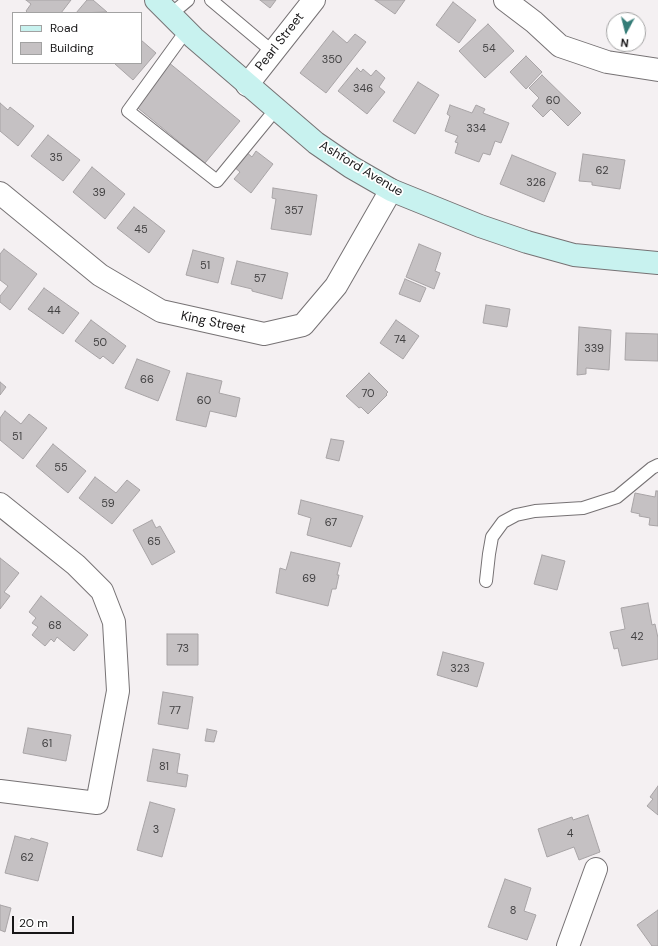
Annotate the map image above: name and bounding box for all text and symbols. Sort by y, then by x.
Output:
street label: Pearl Street [252,10,308,74]
legend [12,12,142,64]
north arrow [606,12,646,52]
text: Road [50,20,78,36]
text: N [620,35,629,50]
text: Building [50,40,94,56]
house number: 54 [482,42,496,56]
house number: 350 [322,53,342,67]
house number: 346 [353,82,373,96]
house number: 60 [546,94,560,108]
house number: 334 [466,122,486,136]
street label: Ashford Avenue [316,138,406,200]
house number: 35 [49,151,63,165]
house number: 62 [596,164,608,178]
house number: 326 [526,176,546,190]
house number: 39 [92,186,106,200]
house number: 357 [285,204,303,218]
house number: 45 [134,223,148,237]
house number: 51 [200,259,210,273]
house number: 57 [254,272,266,286]
house number: 44 [47,304,61,318]
street label: King Street [179,309,247,337]
house number: 74 [394,333,406,347]
house number: 50 [93,336,107,350]
house number: 339 [584,342,604,356]
house number: 66 [140,373,154,387]
house number: 70 [361,387,375,401]
house number: 60 [197,394,211,408]
house number: 51 [12,430,22,444]
house number: 55 [54,461,68,475]
house number: 59 [101,497,115,511]
house number: 67 [325,516,337,530]
house number: 65 [147,535,161,549]
house number: 69 [302,572,316,586]
house number: 68 [48,619,62,633]
house number: 42 [630,630,644,644]
house number: 73 [177,642,189,656]
house number: 323 [450,662,470,676]
house number: 77 [169,704,181,718]
house number: 61 [42,737,52,751]
house number: 81 [159,760,169,774]
house number: 3 [153,823,159,837]
house number: 4 [567,827,573,841]
house number: 62 [21,851,33,865]
house number: 8 [510,904,516,918]
scale bar [14,908,76,934]
text: 20 m [19,915,48,931]

